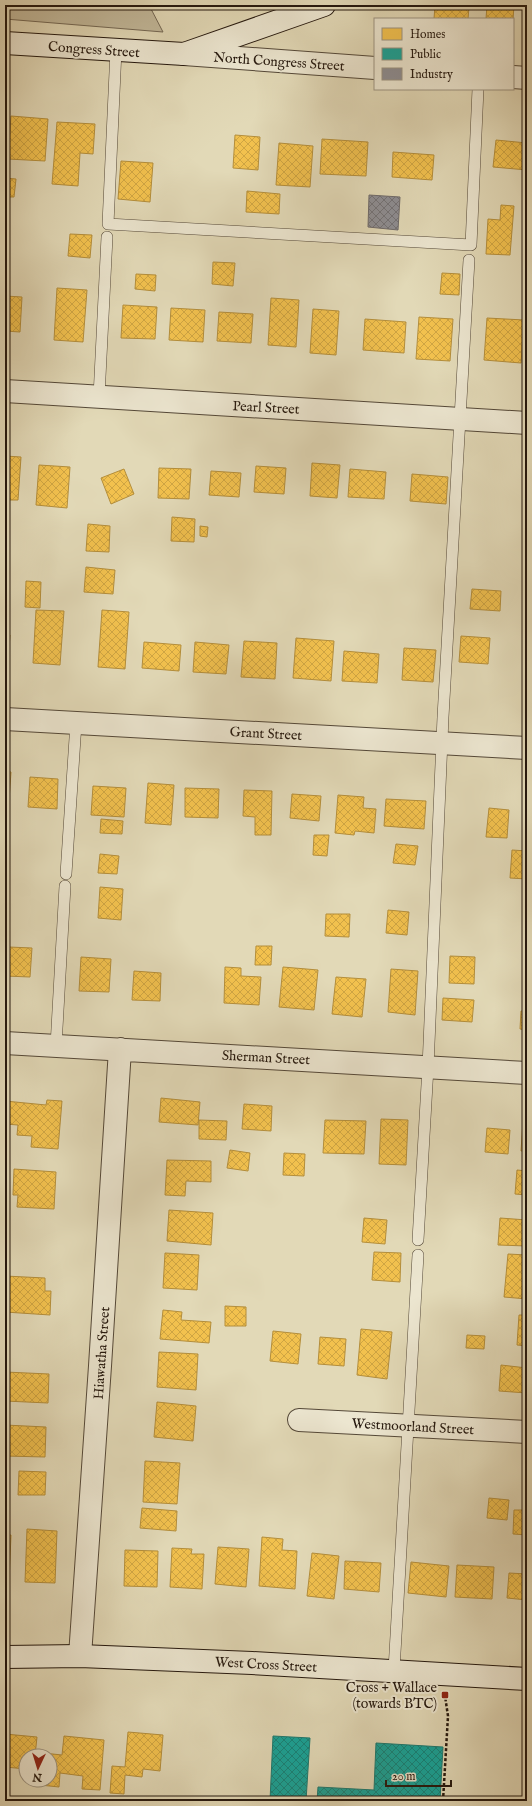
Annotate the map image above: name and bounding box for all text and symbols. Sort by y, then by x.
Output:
legend [374,18,514,90]
text: Homes [410,27,446,42]
street label: Congress Street [48,38,141,62]
text: Public [410,47,441,62]
street label: North Congress Street [213,48,345,76]
text: Industry [410,67,453,82]
street label: Pearl Street [232,397,300,419]
street label: Grant Street [229,723,303,745]
street label: Sherman Street [221,1047,311,1069]
street label: Hiawatha Street [90,1306,114,1400]
street label: Westmoorland Street [351,1415,475,1439]
street label: West Cross Street [214,1653,318,1677]
place label: Cross + Wallace (towards BTC) [346,1679,438,1713]
marker: Cross + Wallace (towards BTC) [440,1690,450,1700]
north arrow [18,1748,58,1788]
scale bar [386,1762,451,1788]
text: 20 m [392,1769,415,1784]
text: N [32,1770,44,1784]

